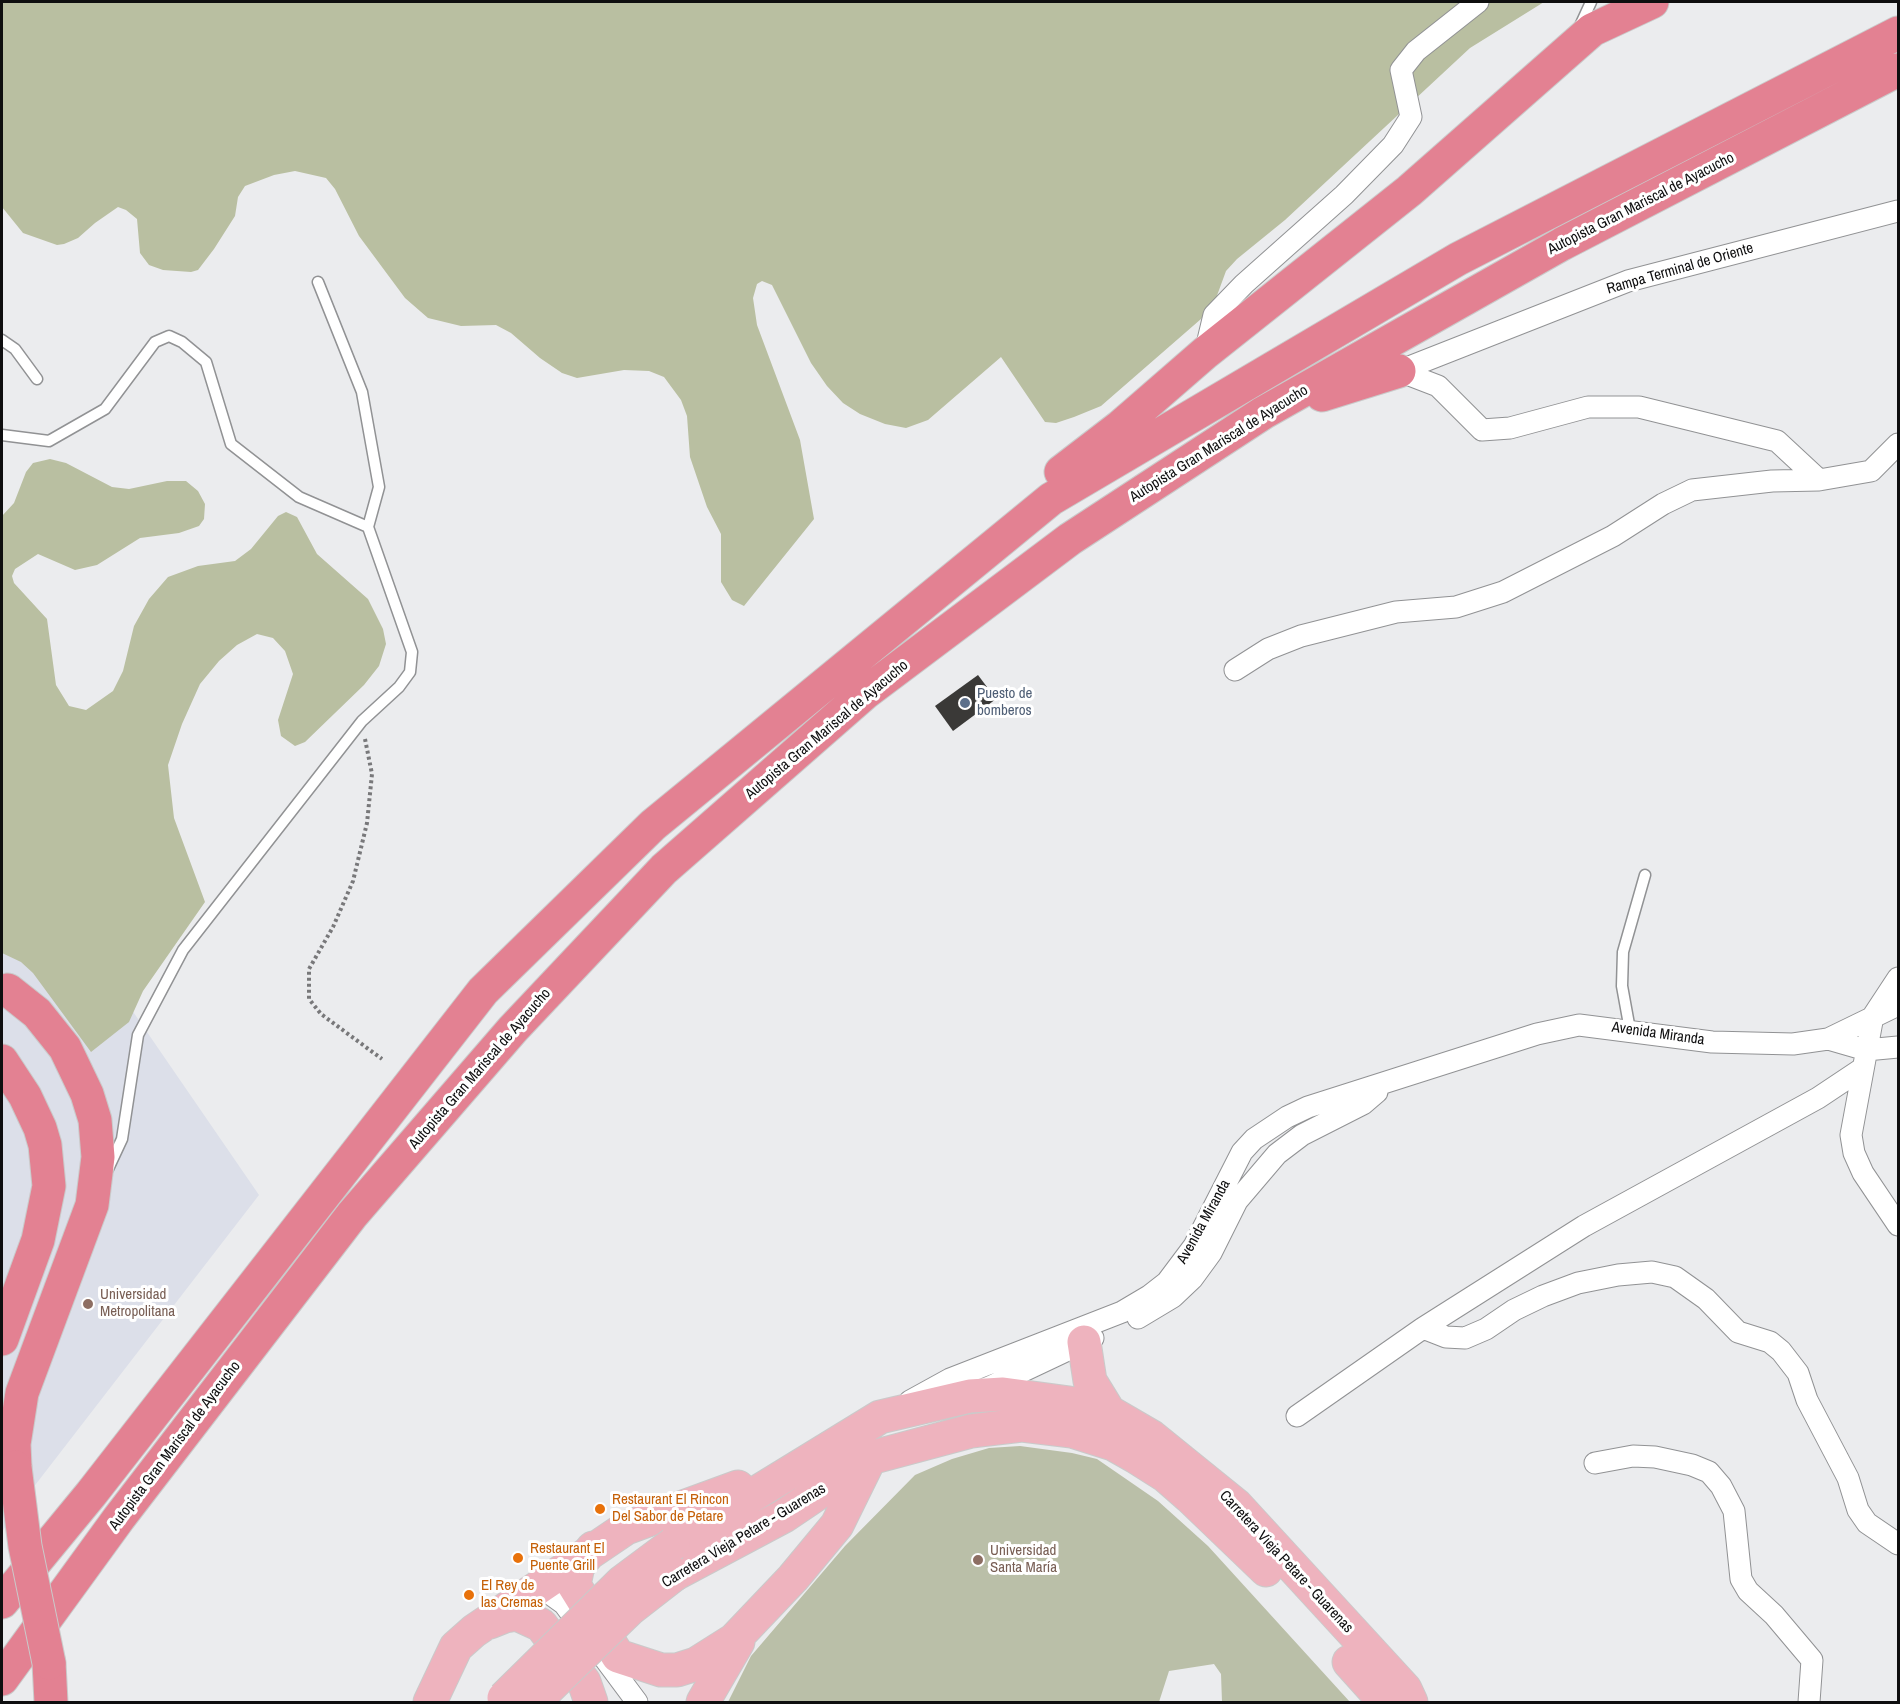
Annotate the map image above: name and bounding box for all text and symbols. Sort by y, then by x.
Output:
street label: Autopista Gran Mariscal de Ayacucho [1545,149,1737,259]
street label: Rampa Terminal de Oriente [1605,239,1755,299]
street label: Autopista Gran Mariscal de Ayacucho [1126,382,1312,506]
street label: Autopista Gran Mariscal de Ayacucho [742,657,912,803]
place label: Puesto de bomberos [977,685,1032,720]
marker: Puesto de bomberos [958,696,972,710]
street label: Autopista Gran Mariscal de Ayacucho [405,985,555,1153]
street label: Avenida Miranda [1610,1019,1706,1049]
street label: Avenida Miranda [1173,1177,1235,1267]
place label: Universidad Metropolitana [100,1286,175,1321]
marker: Universidad Metropolitana [81,1297,95,1311]
street label: Autopista Gran Mariscal de Ayacucho [106,1358,244,1534]
street label: Carretera Vieja Petare - Guarenas [659,1480,829,1592]
street label: Carretera Vieja Petare - Guarenas [1215,1487,1357,1637]
place label: Restaurant El Rincon Del Sabor de Petare [612,1491,729,1526]
marker: Restaurant El Rincon Del Sabor de Petare [593,1502,607,1516]
place label: Restaurant El Puente Grill [530,1540,605,1575]
place label: Universidad Santa María [990,1542,1057,1577]
marker: Restaurant El Puente Grill [511,1551,525,1565]
marker: Universidad Santa María [971,1553,985,1567]
place label: El Rey de las Cremas [481,1577,543,1612]
marker: El Rey de las Cremas [462,1588,476,1602]

